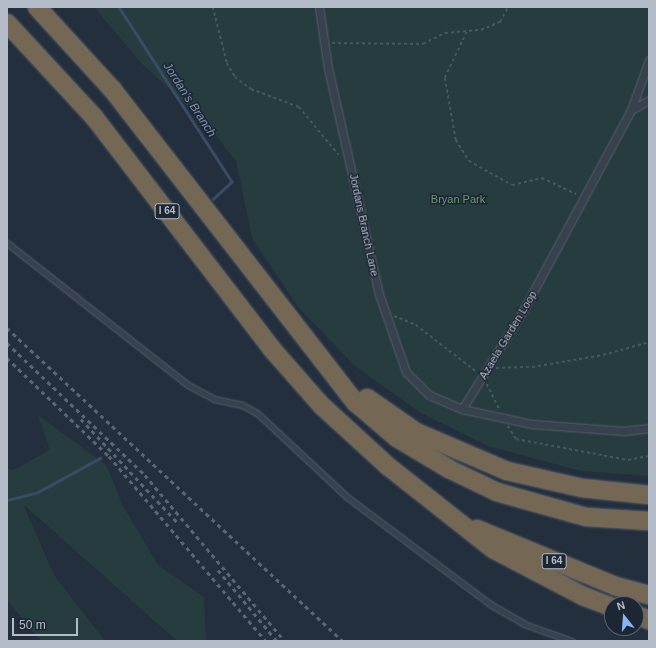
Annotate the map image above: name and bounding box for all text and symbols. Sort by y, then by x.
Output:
water label: Jordan's Branch [159,60,219,140]
street label: Jordans Branch Lane [347,172,381,278]
park label: Bryan Park [431,192,485,206]
road number: I 64 [154,203,180,219]
street label: Azaela Garden Loop [476,288,540,382]
road number: I 64 [541,553,567,569]
north arrow [604,596,644,636]
text: N [615,599,626,612]
scale bar [14,610,80,636]
text: 50 m [19,618,46,632]

